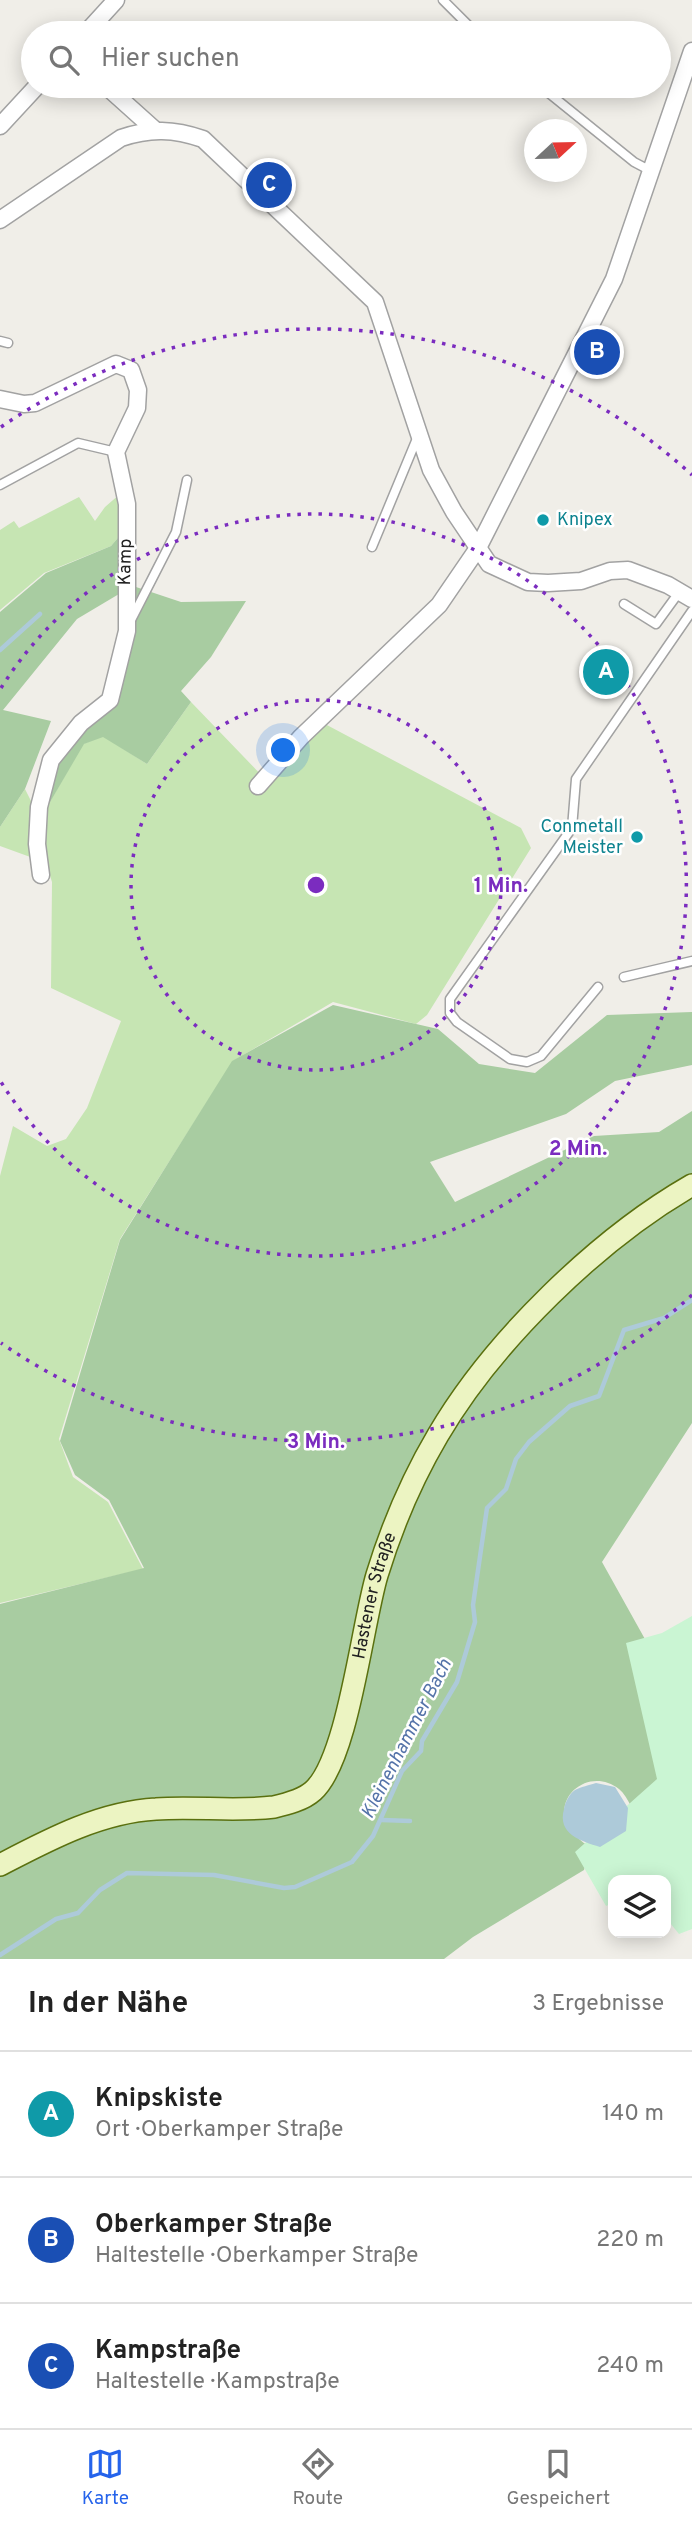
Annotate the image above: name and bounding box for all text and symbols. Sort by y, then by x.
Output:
search box [21,21,671,98]
icon: search [45,41,83,79]
text: Hier suchen [101,43,240,76]
north arrow [524,119,587,182]
pin: C [246,159,292,211]
pin: B [574,326,620,378]
place label: Knipex [557,509,613,532]
marker: Knipex [535,512,551,528]
street label: Kamp [114,538,138,586]
pin: A [583,646,629,698]
your location [266,733,300,767]
place label: Conmetall Meister [540,816,623,860]
marker: Conmetall Meister [629,829,645,845]
centre of rings [304,873,328,897]
text: 1 Min. [474,873,528,900]
text: 2 Min. [549,1136,607,1163]
text: 3 Min. [287,1429,345,1456]
street label: Hastener Straße [348,1529,402,1661]
water label: Kleinenhammer Bach [356,1654,458,1823]
map controls [608,1875,671,1938]
button: layers [608,1875,671,1938]
text: In der Nähe [28,1986,188,2023]
text: 3 Ergebnisse [532,1990,664,2019]
text: Knipskiste [95,2083,223,2116]
text: A [43,2100,59,2129]
text: 140 m [602,2100,664,2129]
text: Ort · Oberkamper Straße [95,2116,343,2145]
text: Oberkamper Straße [95,2209,332,2242]
text: B [43,2226,59,2255]
text: 220 m [596,2226,664,2255]
text: Haltestelle · Oberkamper Straße [95,2242,418,2271]
text: Kampstraße [95,2335,241,2368]
text: C [44,2352,58,2381]
text: 240 m [596,2352,664,2381]
text: Haltestelle · Kampstraße [95,2368,340,2397]
tab: Karte [82,2445,129,2511]
tab: Route [292,2445,343,2511]
tab: Gespeichert [506,2445,610,2511]

